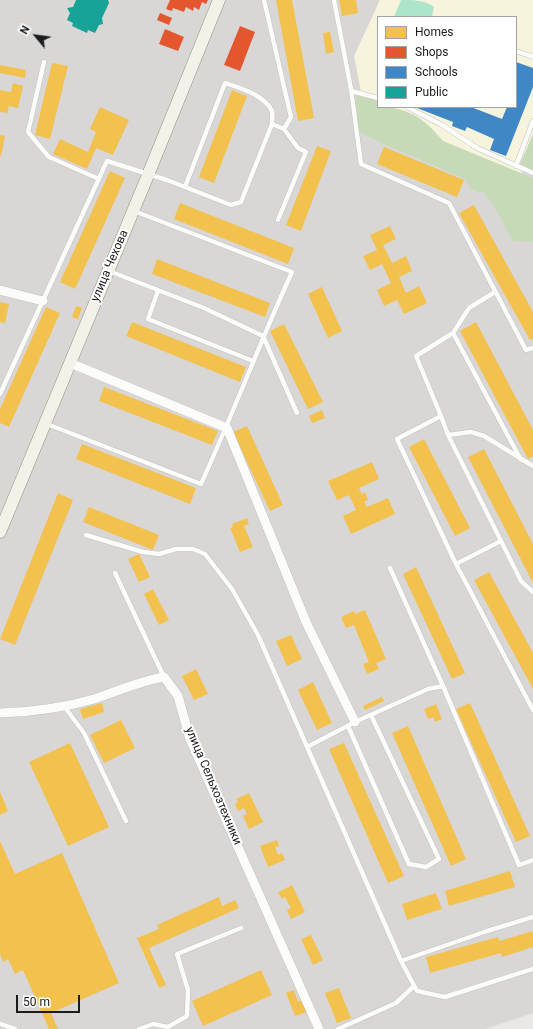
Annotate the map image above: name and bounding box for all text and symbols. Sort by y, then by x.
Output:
north arrow [16,16,56,56]
legend [377,16,517,108]
text: N [17,23,33,36]
text: Homes [415,25,453,39]
text: Shops [415,45,449,59]
text: Schools [415,65,458,79]
text: Public [415,85,448,99]
street label: улица Чехова [88,228,132,304]
street label: улица Сельхозтехники [182,725,244,847]
scale bar [18,987,82,1013]
text: 50 m [23,995,50,1009]

